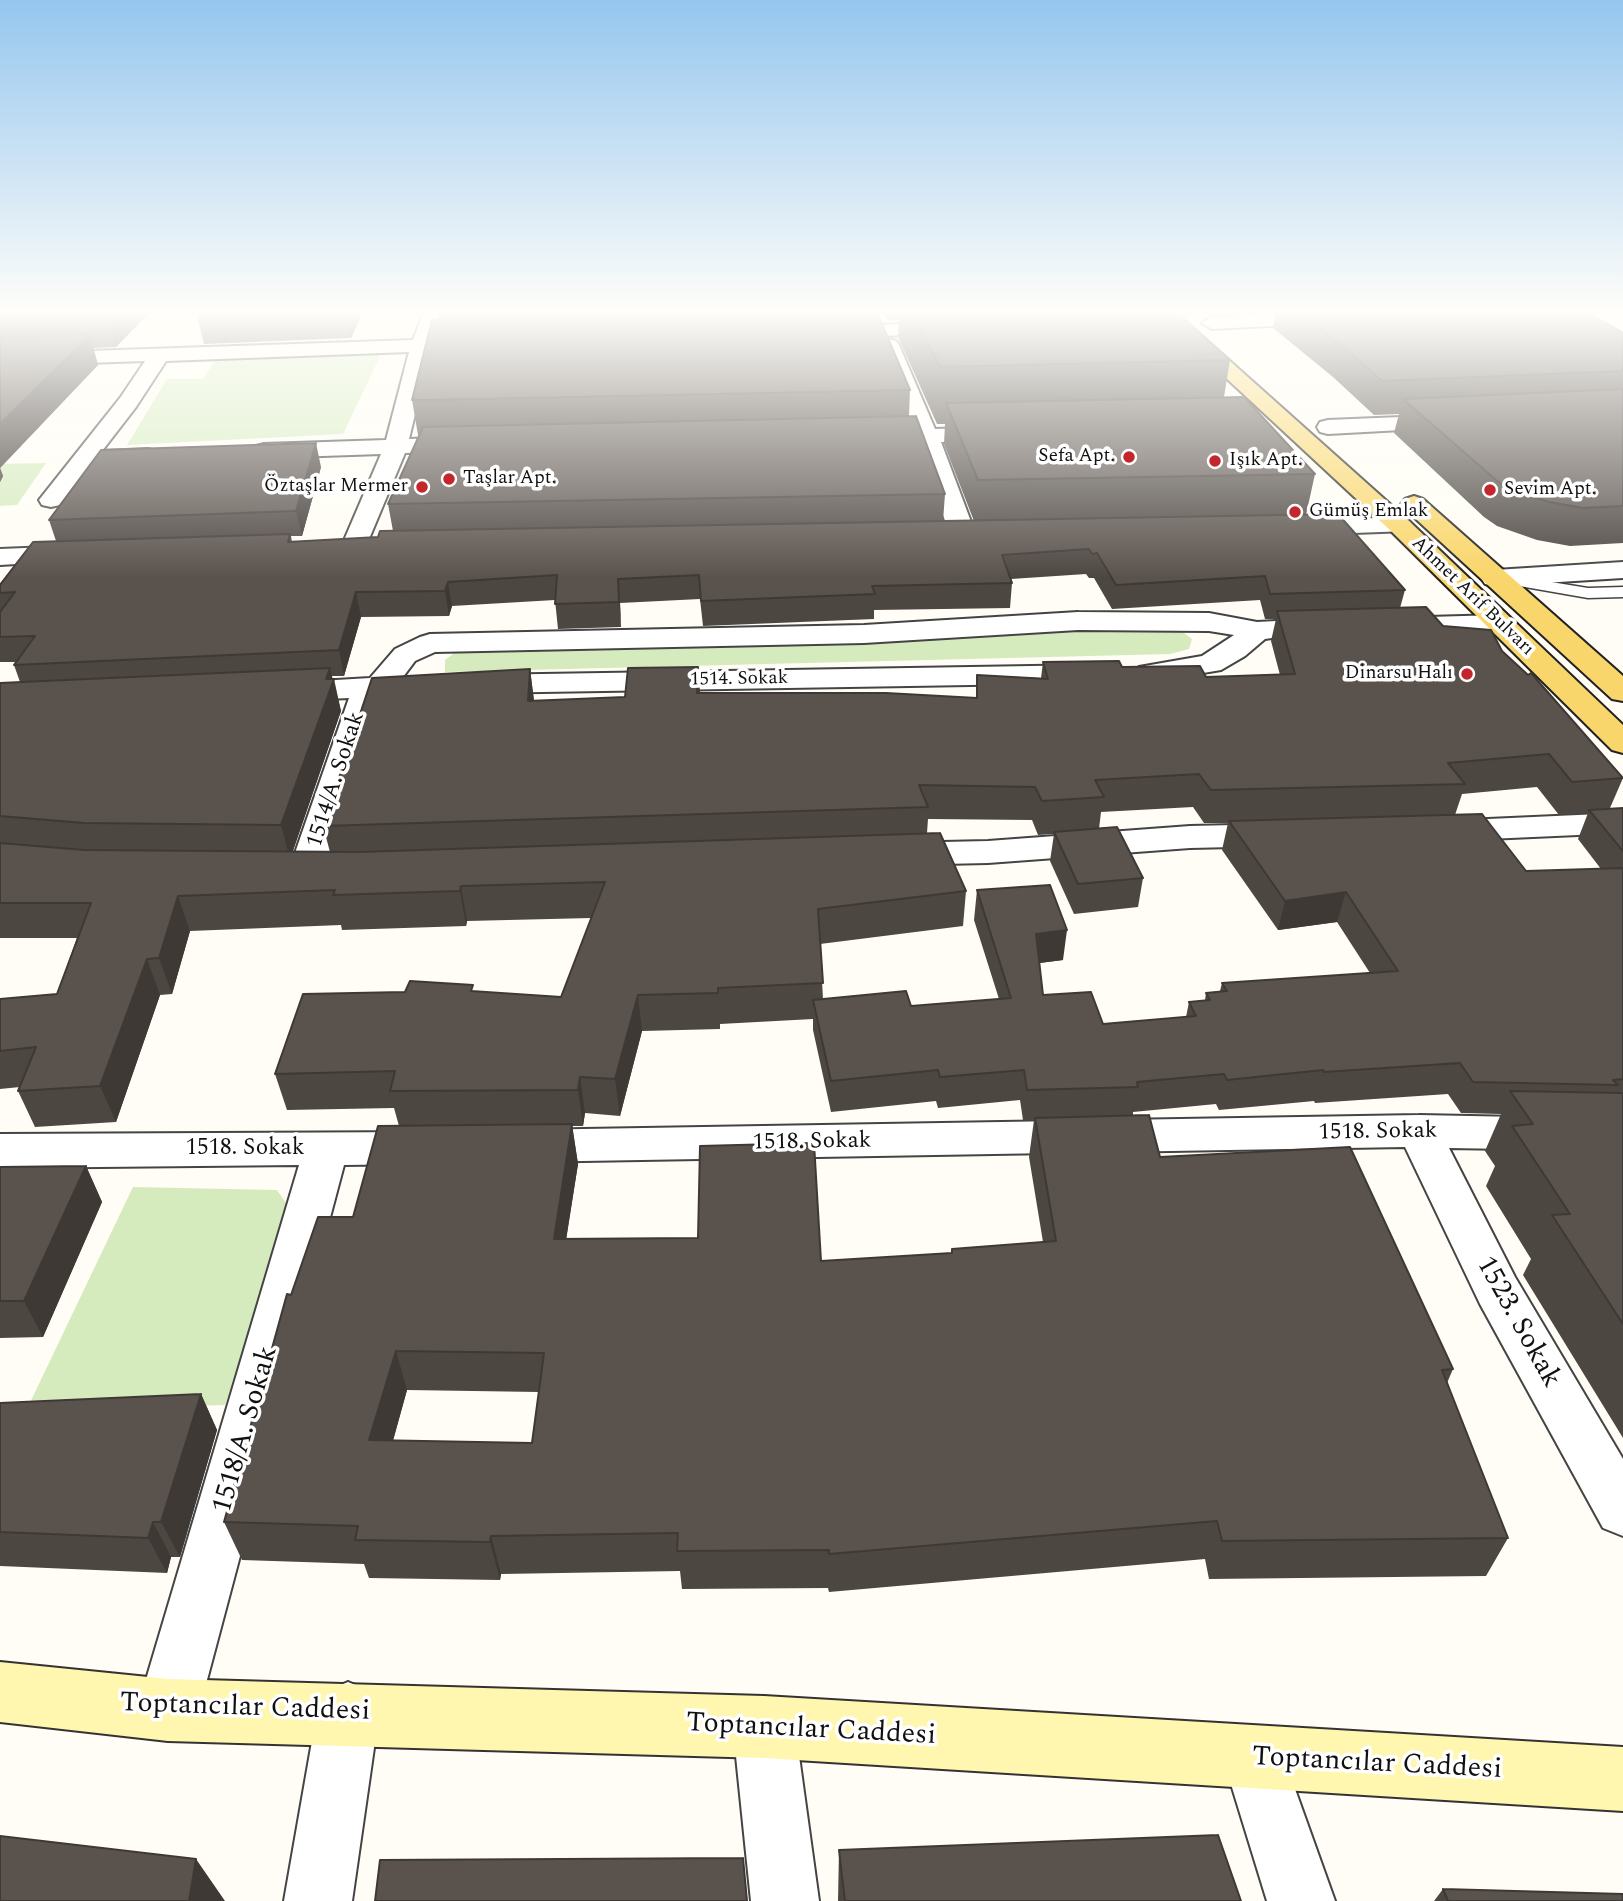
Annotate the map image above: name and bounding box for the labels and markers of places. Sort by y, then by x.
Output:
place label: Sefa Apt. [1038,446,1115,468]
marker: Sefa Apt. [1121,449,1137,465]
place label: Işık Apt. [1229,450,1302,472]
marker: Işık Apt. [1207,453,1223,469]
place label: Taşlar Apt. [463,468,556,490]
marker: Taşlar Apt. [441,471,457,487]
place label: Öztaşlar Mermer [264,476,408,498]
marker: Öztaşlar Mermer [414,479,430,495]
place label: Sevim Apt. [1504,479,1596,501]
marker: Sevim Apt. [1482,482,1498,498]
place label: Gümüş Emlak [1309,501,1428,523]
marker: Gümüş Emlak [1287,504,1303,520]
place label: Dinarsu Halı [1345,663,1453,685]
marker: Dinarsu Halı [1459,666,1475,682]

